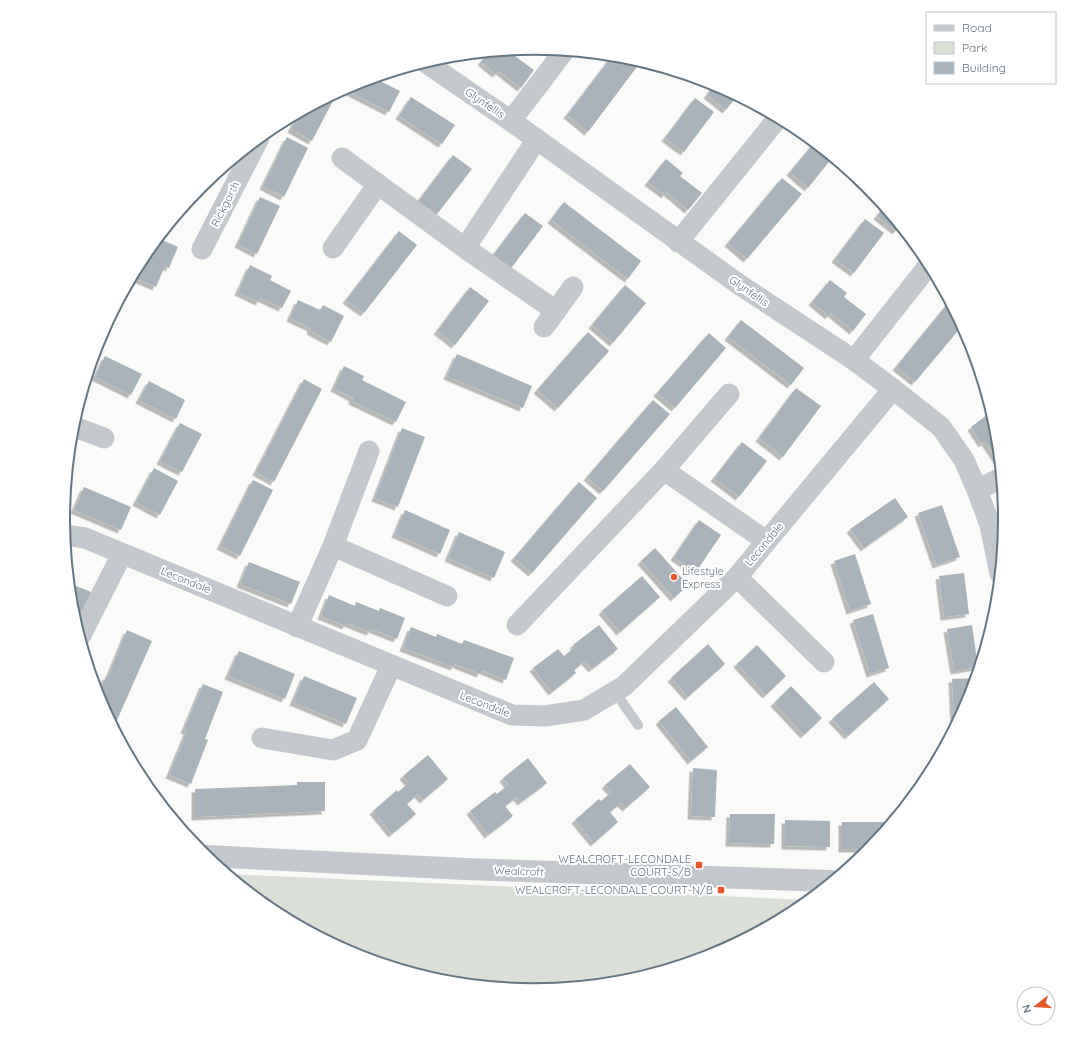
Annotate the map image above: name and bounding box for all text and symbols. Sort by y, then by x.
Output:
legend [926,12,1056,84]
text: Road [962,20,992,35]
text: Park [962,40,987,55]
text: Building [962,60,1006,75]
street label: Glynfellis [462,85,508,121]
street label: Rickgarth [208,179,242,229]
street label: Glynfellis [726,273,772,309]
street label: Lecondale [742,519,786,569]
street label: Lecondale [159,564,213,596]
place label: Lifestyle Express [682,564,724,591]
marker: Lifestyle Express [669,572,679,582]
street label: Lecondale [458,688,512,720]
place label: WEALCROFT-LECONDALE COURT-S/B [558,852,691,879]
marker: WEALCROFT-LECONDALE COURT-S/B [694,860,704,870]
street label: Wealcroft [494,863,544,879]
place label: WEALCROFT-LECONDALE COURT-N/B [515,883,713,897]
marker: WEALCROFT-LECONDALE COURT-N/B [716,885,726,895]
north arrow [1016,986,1056,1026]
text: N [1019,1003,1034,1015]

